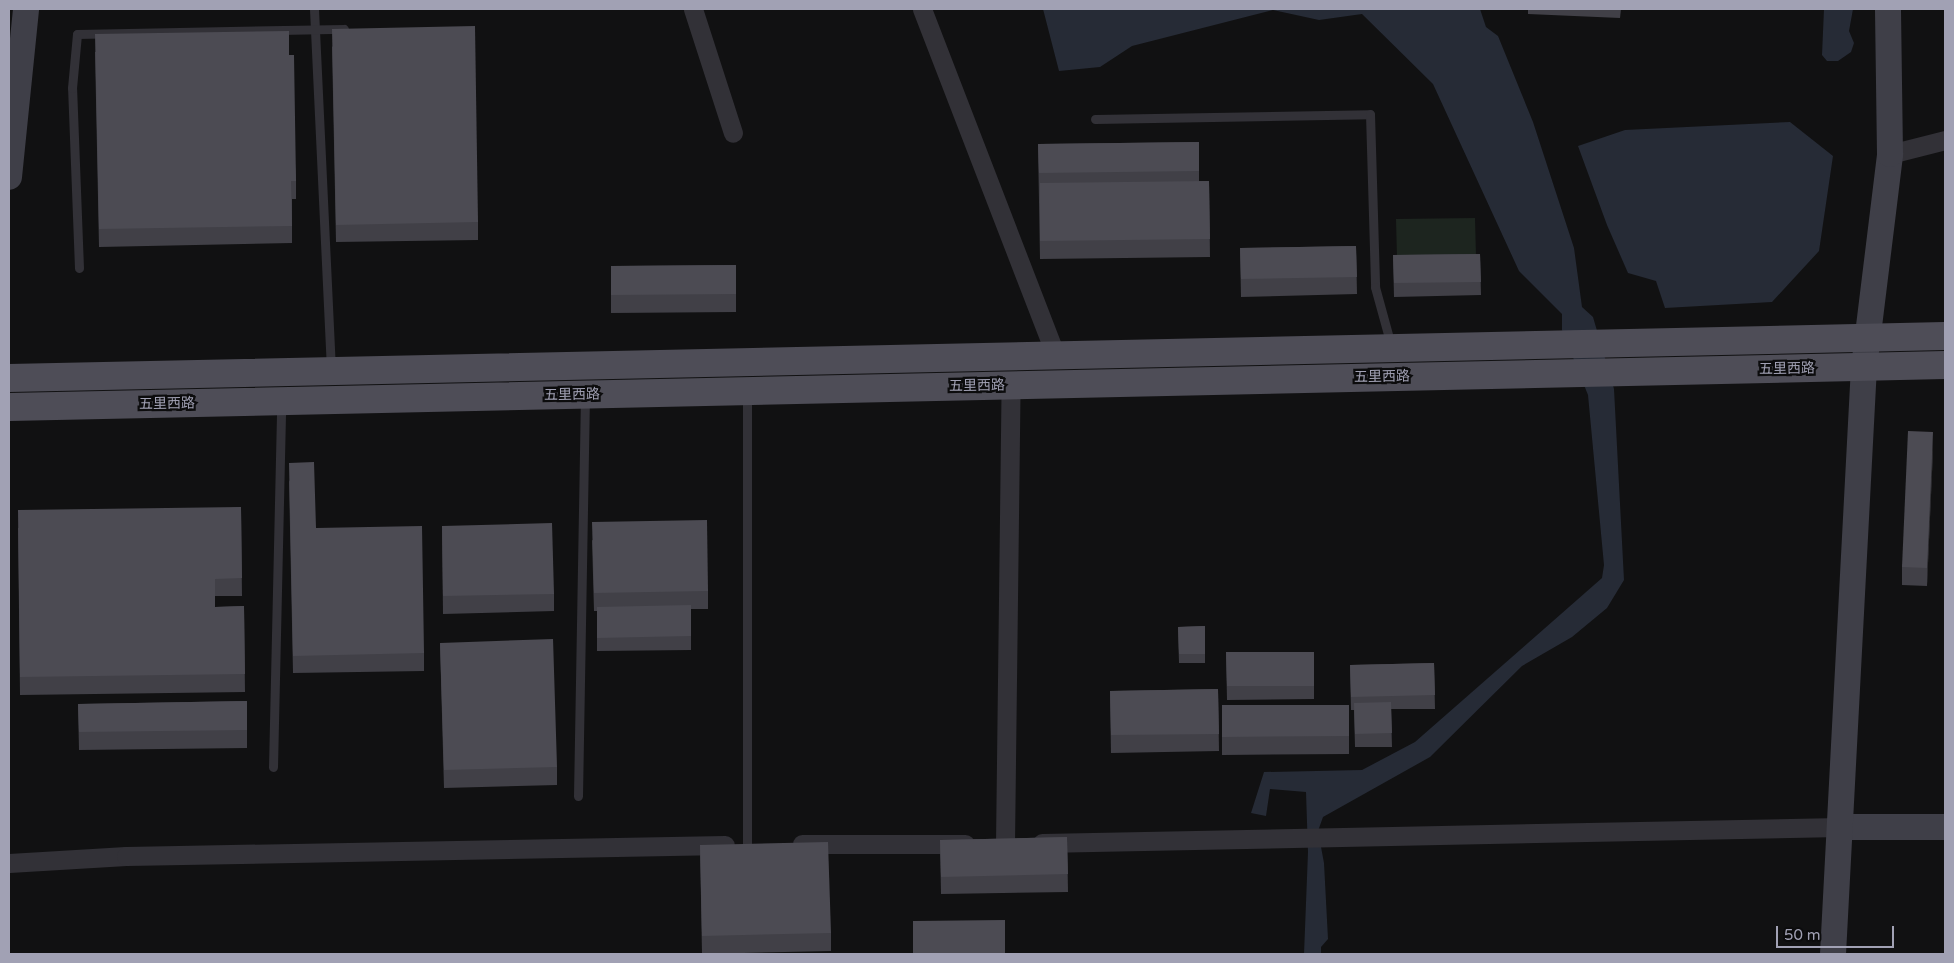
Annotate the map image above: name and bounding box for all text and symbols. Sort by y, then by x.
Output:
street label: 五里西路 [1759,360,1815,378]
street label: 五里西路 [1354,368,1410,386]
street label: 五里西路 [949,377,1005,395]
street label: 五里西路 [544,386,600,404]
street label: 五里西路 [139,395,195,413]
scale bar [1779,916,1896,948]
text: 50 m [1784,926,1821,944]

